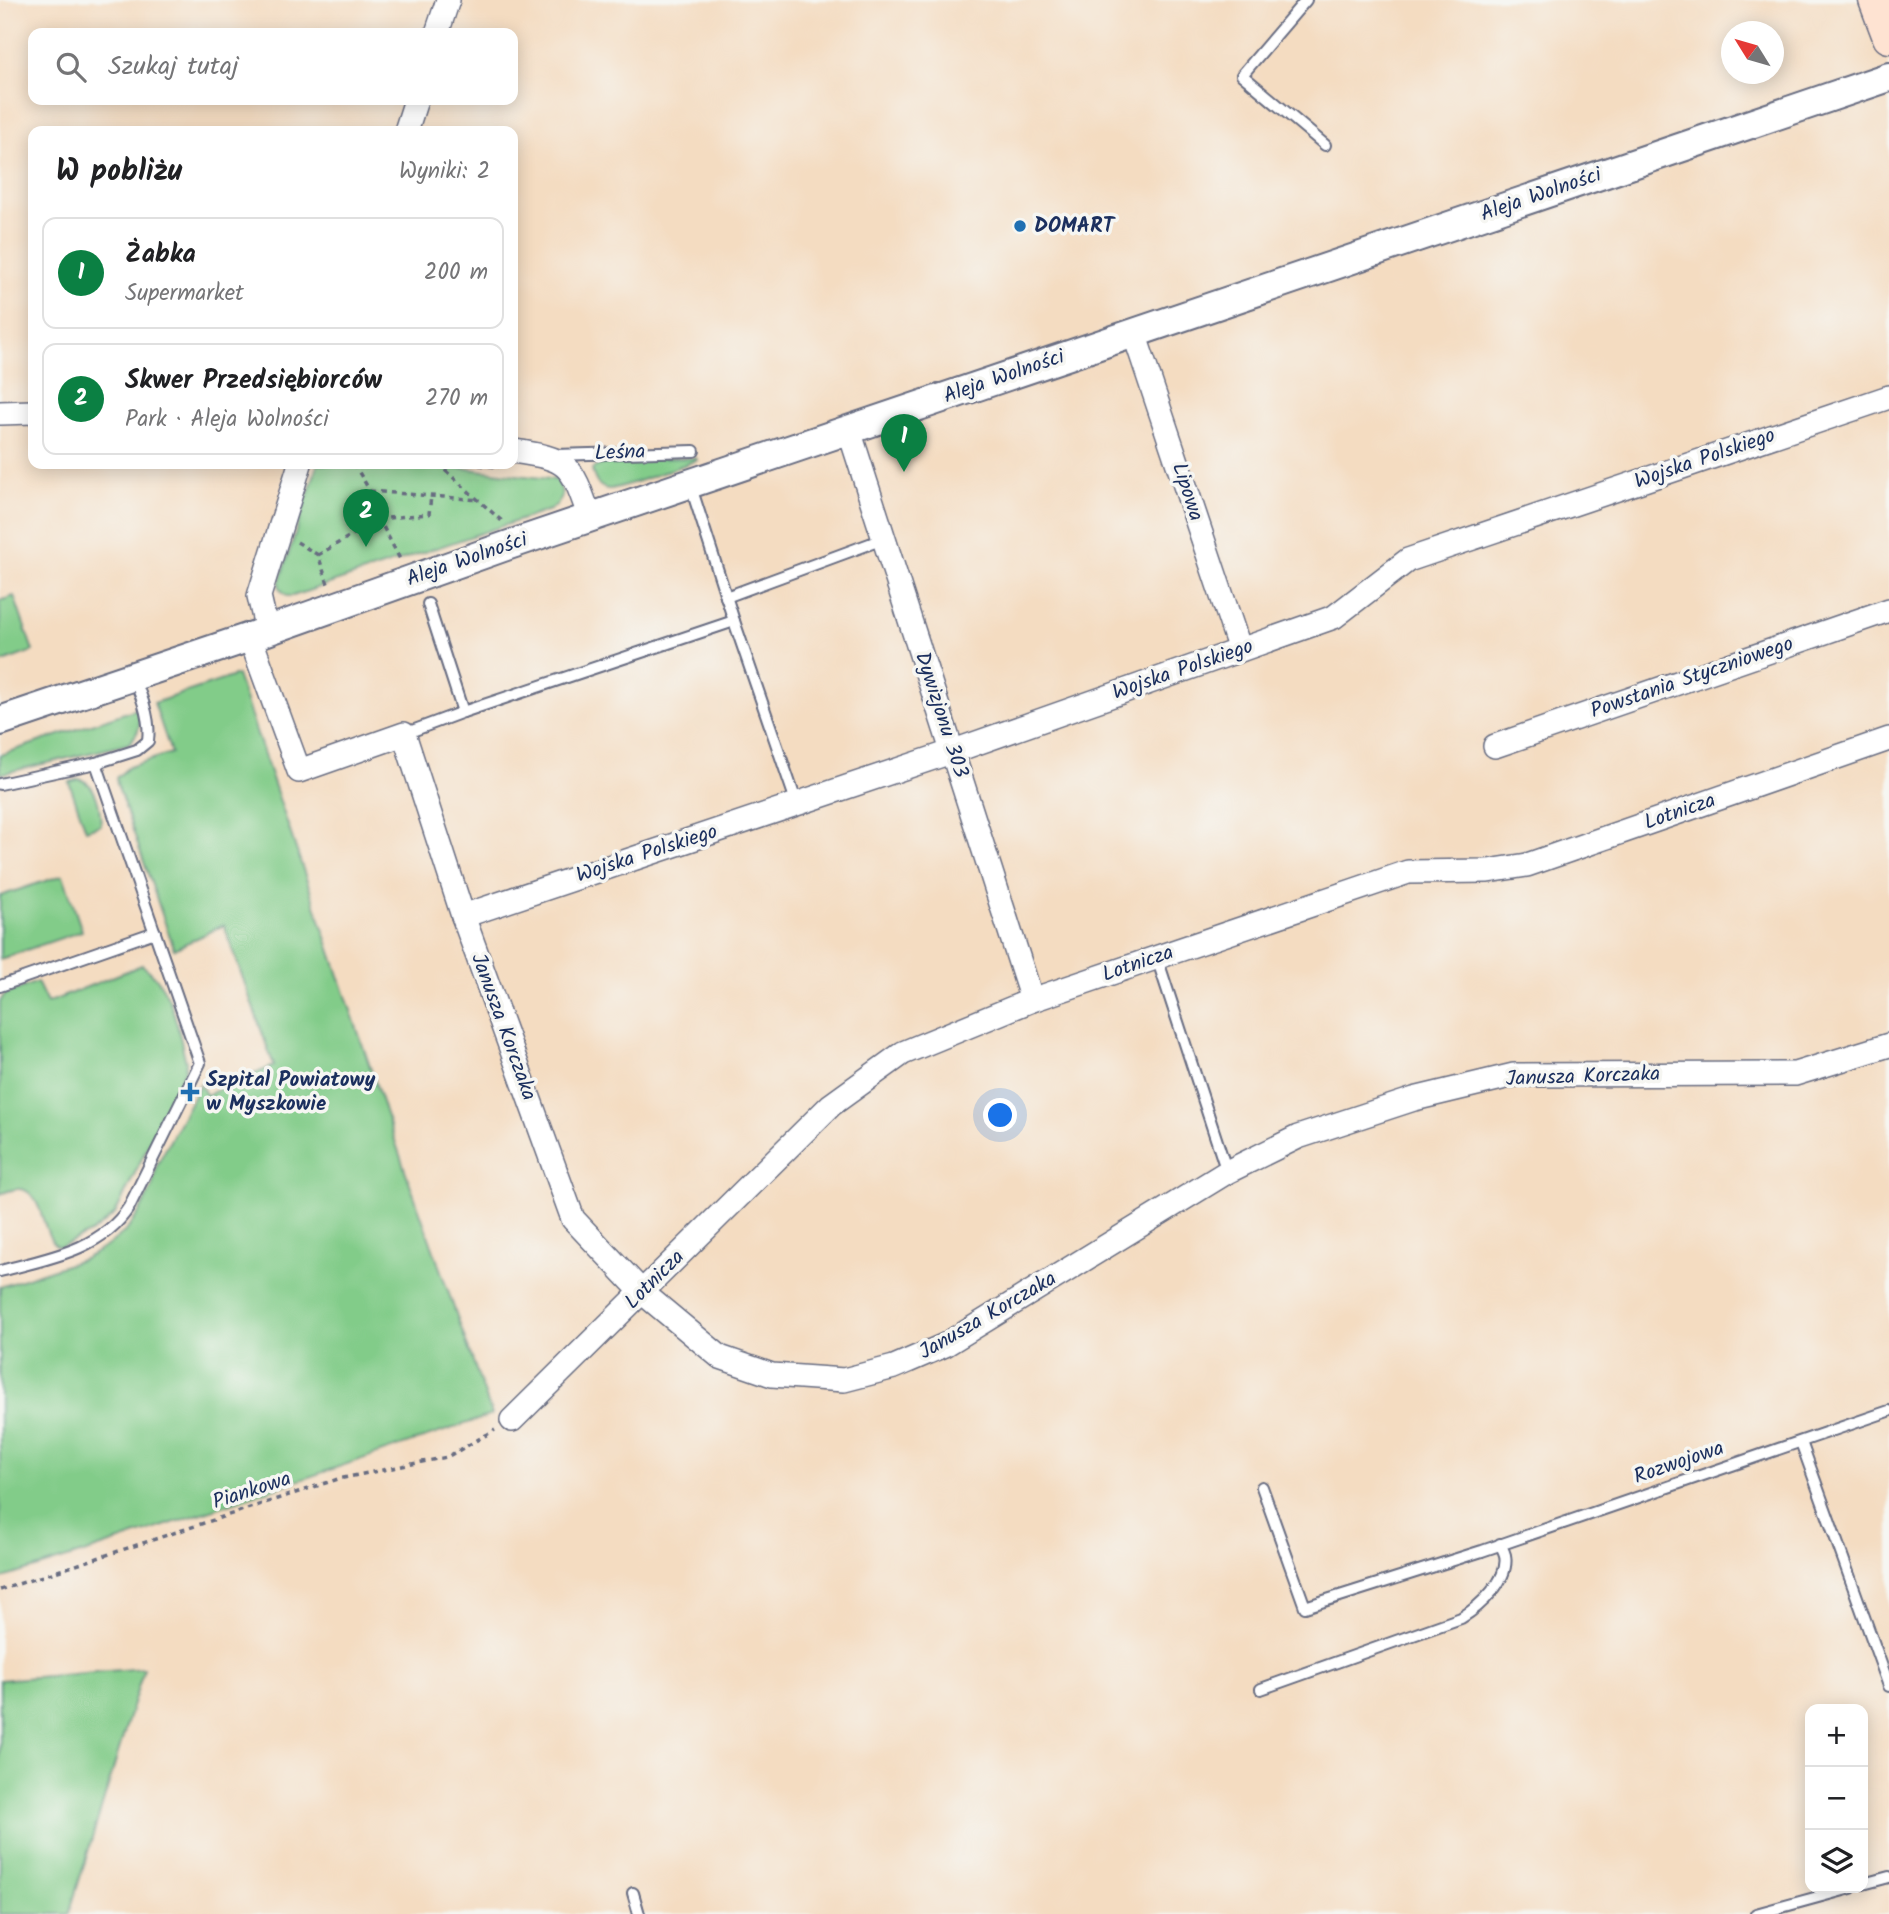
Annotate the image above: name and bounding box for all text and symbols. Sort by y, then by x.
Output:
north arrow [1721,21,1784,84]
search box [28,28,518,105]
text: Szukaj tutaj [108,46,239,88]
icon: search [52,48,90,86]
text: W pobliżu [56,148,182,196]
text: Wyniki: 2 [399,154,490,190]
street label: Aleja Wolności [1476,159,1607,231]
place label: DOMART [1034,210,1117,243]
marker: DOMART [1012,218,1028,234]
text: Żabka [125,234,196,276]
text: 1 [78,255,84,291]
text: 200 m [424,255,488,291]
text: Supermarket [125,276,244,312]
street label: Aleja Wolności [939,341,1070,413]
text: Skwer Przedsiębiorców [125,360,382,402]
text: 2 [74,381,88,417]
text: 270 m [425,381,488,417]
text: Park · Aleja Wolności [125,402,329,438]
pin: 1 [881,414,927,472]
street label: Wojska Polskiego [1630,419,1780,499]
street label: Leśna [594,436,646,470]
street label: Lipowa [1162,458,1212,526]
pin: 2 [343,489,389,547]
street label: Aleja Wolności [402,524,533,596]
street label: Powstania Styczniowego [1586,628,1798,728]
street label: Wojska Polskiego [1108,630,1258,710]
street label: Dywizjonu 303 [905,648,977,782]
street label: Lotnicza [1640,784,1720,840]
street label: Wojska Polskiego [572,816,722,892]
street label: Lotnicza [1098,936,1178,992]
street label: Janusza Korczaka [461,949,545,1105]
street label: Janusza Korczaka [1505,1058,1661,1096]
place label: Szpital Powiatowy w Myszkowie [206,1064,375,1121]
marker: Szpital Powiatowy w Myszkowie [180,1082,200,1102]
your location [983,1098,1017,1132]
street label: Lotnicza [617,1242,693,1318]
street label: Janusza Korczaka [913,1263,1063,1369]
street label: Rozwojowa [1629,1432,1729,1494]
street label: Piankowa [208,1463,296,1519]
map controls [1805,1704,1868,1893]
button: + [1805,1704,1868,1767]
button: − [1805,1767,1868,1830]
button: layers [1805,1830,1868,1893]

